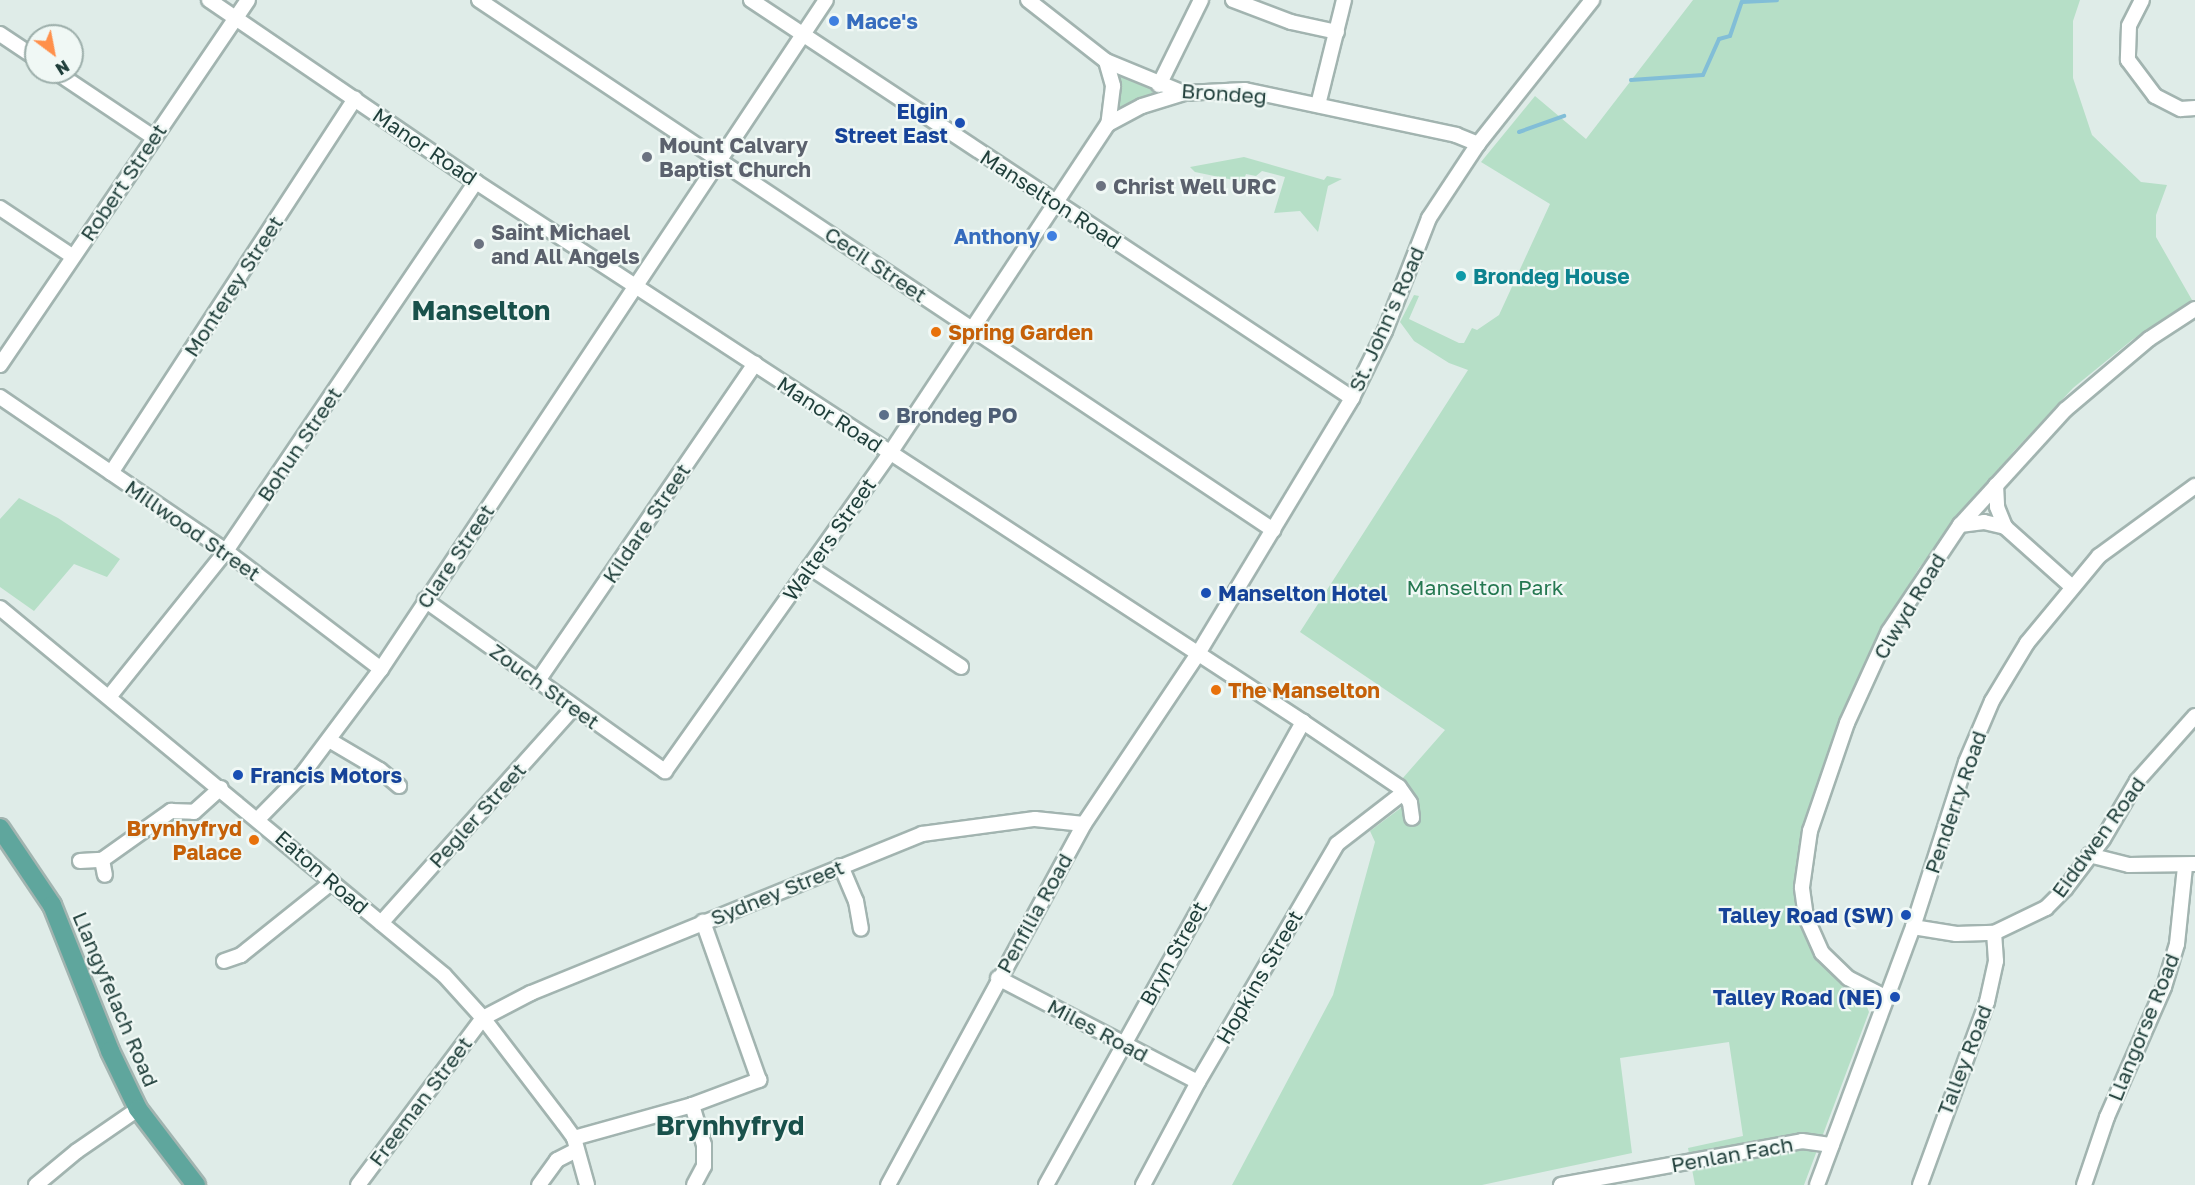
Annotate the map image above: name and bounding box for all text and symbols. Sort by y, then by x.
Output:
place label: Mace's [846,8,918,34]
marker: Mace's [827,14,841,28]
north arrow [24,24,84,84]
text: N [52,56,73,79]
street label: Brondeg [1180,77,1268,109]
place label: Elgin Street East [834,98,948,148]
street label: Manor Road [368,102,482,190]
marker: Elgin Street East [953,116,967,130]
street label: Robert Street [74,119,172,245]
place label: Mount Calvary Baptist Church [659,132,811,182]
street label: Manselton Road [976,144,1126,254]
marker: Mount Calvary Baptist Church [640,150,654,164]
place label: Christ Well URC [1113,173,1276,199]
marker: Christ Well URC [1094,179,1108,193]
street label: Monterey Street [178,211,288,361]
place label: Saint Michael and All Angels [491,219,640,269]
street label: Cecil Street [820,221,932,307]
place label: Anthony [954,223,1040,249]
marker: Anthony [1045,229,1059,243]
marker: Saint Michael and All Angels [472,237,486,251]
street label: St. John's Road [1343,243,1429,395]
place label: Brondeg House [1473,263,1630,289]
marker: Brondeg House [1454,269,1468,283]
district label: Manselton [412,295,550,327]
place label: Spring Garden [948,319,1093,345]
marker: Spring Garden [929,325,943,339]
street label: Manor Road [773,371,887,457]
street label: Bohun Street [251,382,347,506]
place label: Brondeg PO [896,402,1018,428]
marker: Brondeg PO [877,408,891,422]
street label: Kildare Street [597,458,695,588]
street label: Walters Street [777,472,881,606]
street label: Millwood Street [121,474,265,586]
street label: Clare Street [411,499,499,613]
street label: Clwyd Road [1868,548,1950,664]
park label: Manselton Park [1406,574,1564,600]
place label: Manselton Hotel [1218,580,1388,606]
marker: Manselton Hotel [1199,586,1213,600]
street label: Zouch Street [485,638,605,734]
place label: The Manselton [1228,677,1380,703]
marker: The Manselton [1209,683,1223,697]
street label: Penderry Road [1919,727,1991,877]
street label: Pegler Street [423,757,531,873]
place label: Francis Motors [250,762,402,788]
marker: Francis Motors [231,768,245,782]
street label: Eiddwen Road [2046,772,2150,902]
place label: Brynhyfryd Palace [127,815,242,865]
street label: Eaton Road [270,825,374,919]
marker: Brynhyfryd Palace [247,833,261,847]
street label: Penfilia Road [991,849,1077,977]
street label: Sydney Street [707,854,847,930]
street label: Bryn Street [1134,897,1212,1009]
place label: Talley Road (SW) [1718,902,1894,928]
street label: Hopkins Street [1210,906,1308,1048]
street label: Llangyfelach Road [68,908,164,1090]
marker: Talley Road (SW) [1899,908,1913,922]
street label: Llangorse Road [2102,950,2184,1104]
place label: Talley Road (NE) [1713,984,1883,1010]
marker: Talley Road (NE) [1888,990,1902,1004]
street label: Miles Road [1043,993,1153,1067]
street label: Talley Road [1931,1001,1997,1119]
street label: Freeman Street [363,1031,477,1171]
district label: Brynhyfryd [656,1110,804,1142]
street label: Penlan Fach [1669,1131,1795,1177]

